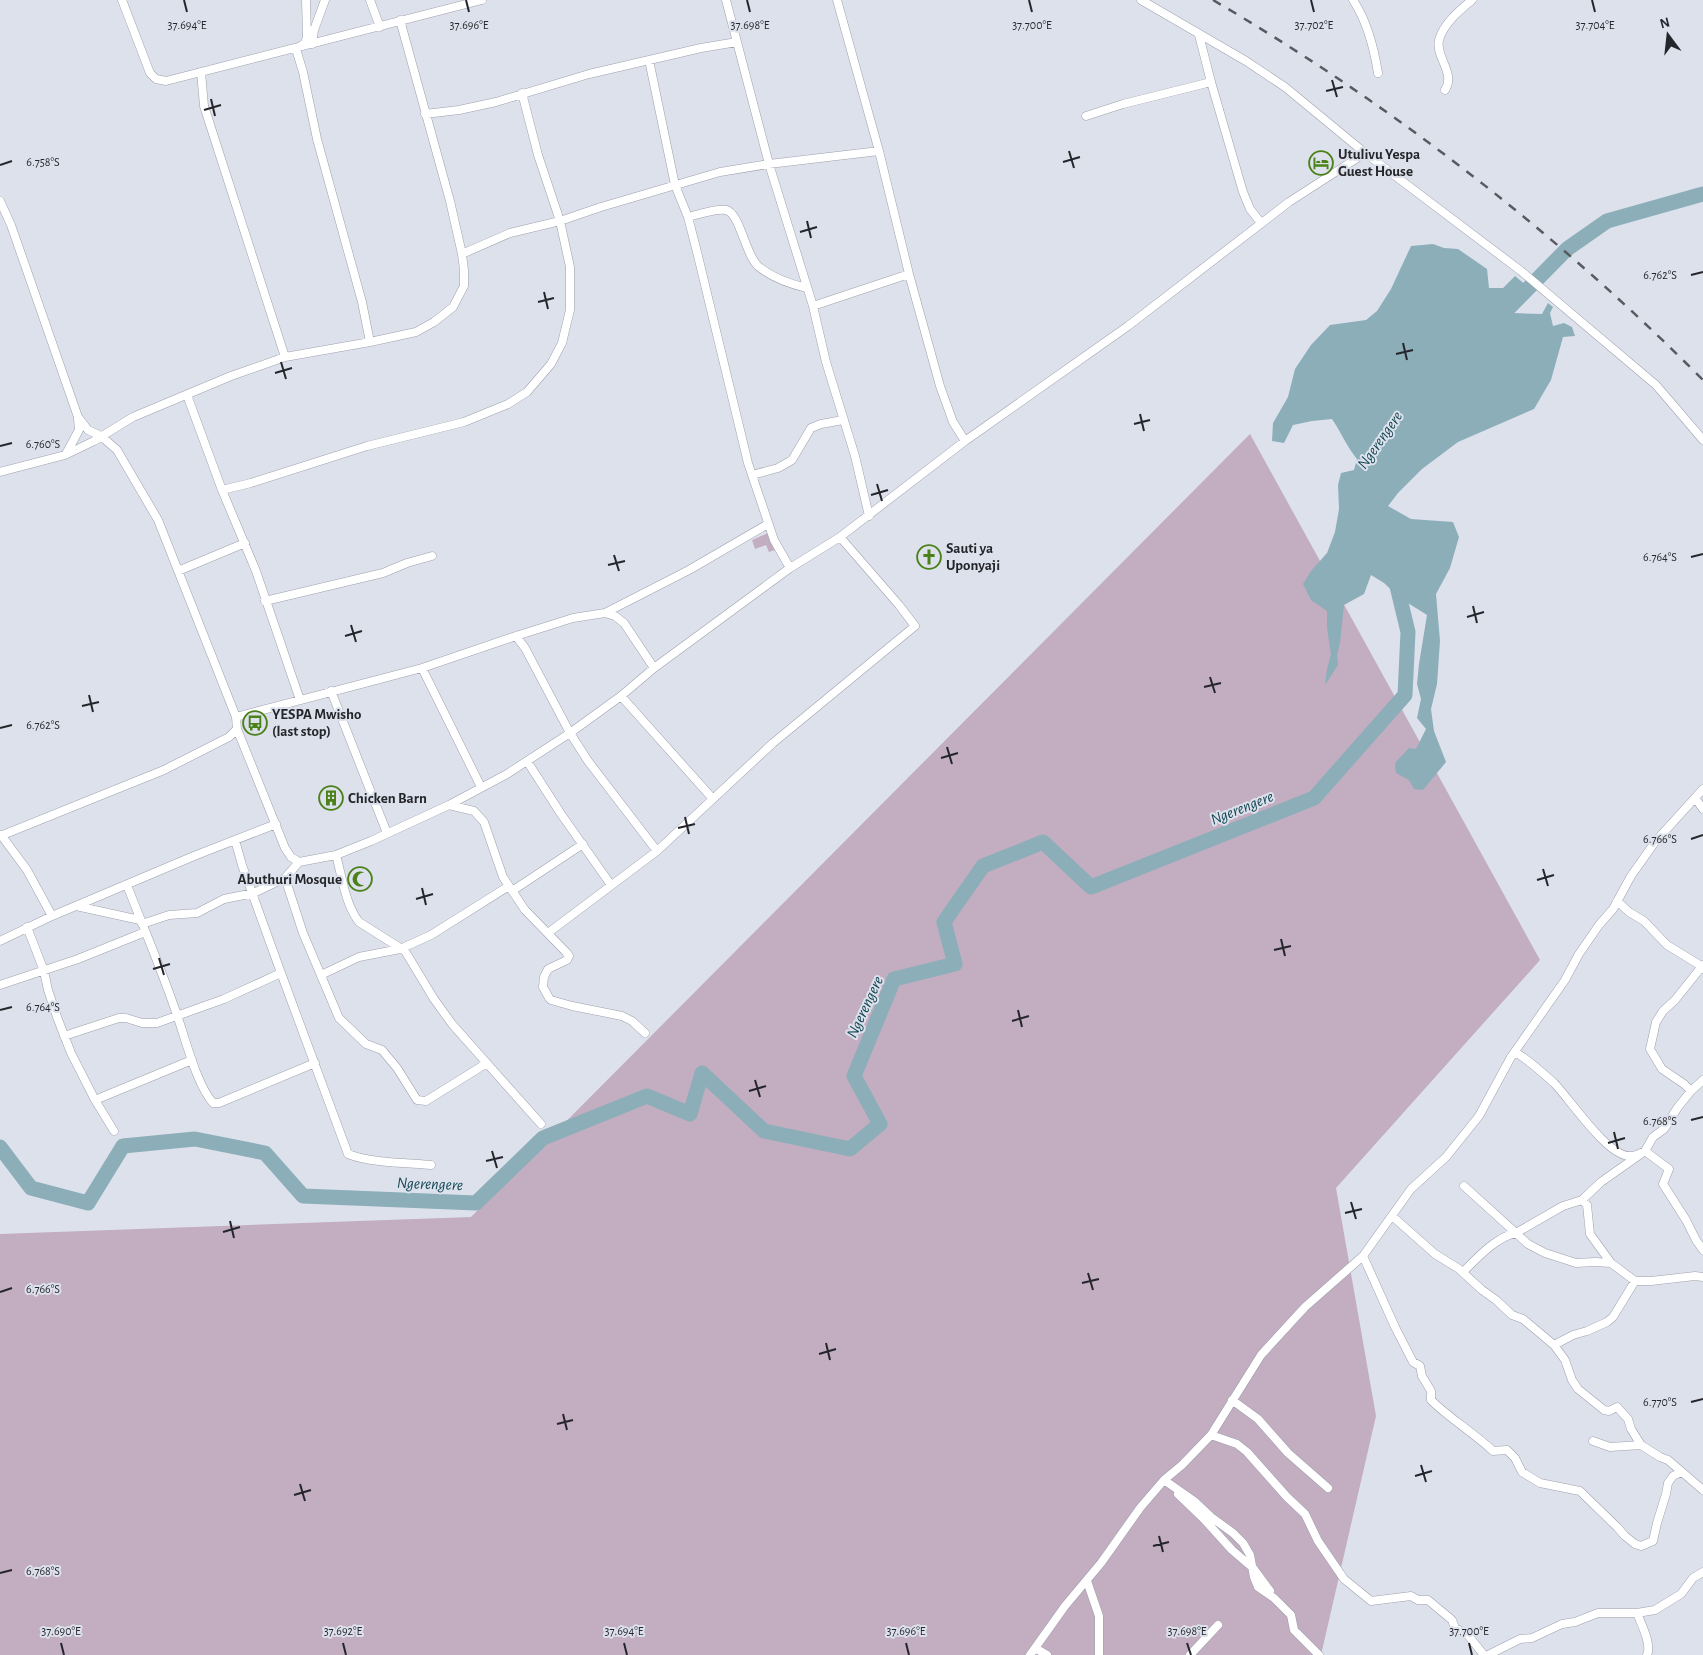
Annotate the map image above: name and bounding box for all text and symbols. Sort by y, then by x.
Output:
north arrow [1643,10,1693,60]
text: N [1658,15,1671,31]
text: 37.694°E [167,19,207,31]
text: 37.696°E [450,19,489,31]
text: 37.698°E [731,19,770,31]
text: 37.700°E [1012,19,1052,31]
text: 37.702°E [1295,19,1334,31]
text: 37.704°E [1575,19,1615,31]
place label: Utulivu Yespa Guest House [1338,147,1420,179]
hotel icon: Utulivu Yespa Guest House [1308,150,1334,176]
text: 6.758°S [26,156,60,168]
text: 6.762°S [1643,269,1677,281]
water label: Ngerengere [1354,408,1406,472]
text: 6.760°S [26,438,61,450]
place label: Sauti ya Uponyaji [946,541,1000,573]
church icon: Sauti ya Uponyaji [916,544,942,570]
text: 6.764°S [1643,551,1677,563]
place label: YESPA Mwisho (last stop) [272,707,361,739]
bus stop icon: YESPA Mwisho (last stop) [242,710,268,736]
text: 6.762°S [26,719,60,731]
building icon: Chicken Barn [318,785,344,811]
water label: Ngerengere [1208,788,1276,828]
place label: Chicken Barn [348,791,427,806]
text: 6.766°S [1643,833,1677,845]
mosque icon: Abuthuri Mosque [347,866,373,892]
place label: Abuthuri Mosque [237,872,342,887]
water label: Ngerengere [844,974,886,1040]
text: 6.764°S [26,1001,60,1013]
text: 6.768°S [1643,1115,1677,1127]
water label: Ngerengere [397,1175,463,1193]
text: 6.766°S [26,1283,60,1295]
text: 6.770°S [1643,1396,1677,1408]
text: 6.768°S [26,1565,60,1577]
text: 37.690°E [41,1625,81,1637]
text: 37.692°E [324,1625,363,1637]
text: 37.694°E [604,1625,644,1637]
text: 37.696°E [887,1625,926,1637]
text: 37.698°E [1168,1625,1207,1637]
text: 37.700°E [1449,1625,1489,1637]

